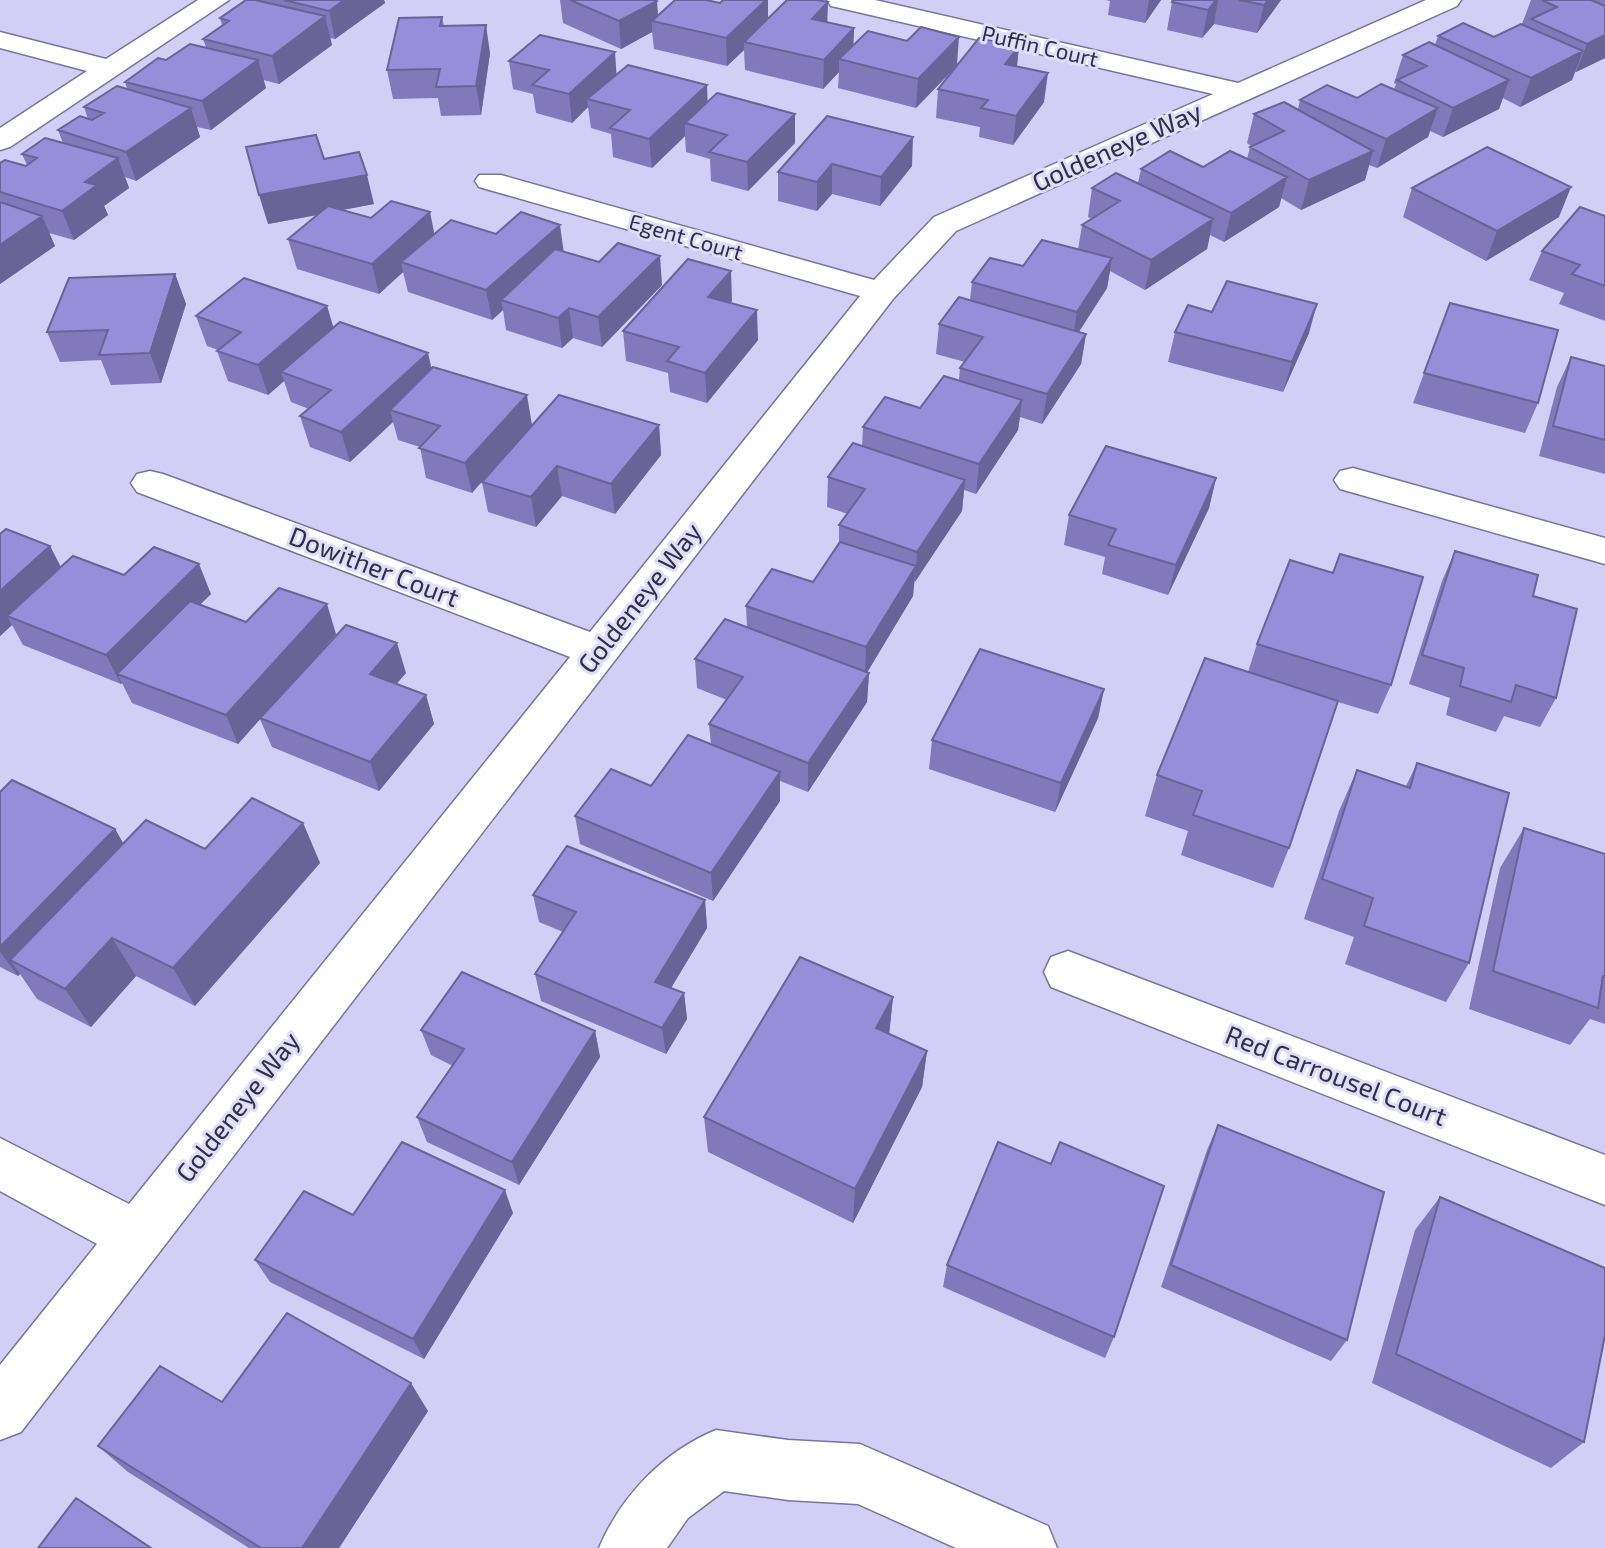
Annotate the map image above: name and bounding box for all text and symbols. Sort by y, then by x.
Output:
street label: Puffin Court [980,19,1101,71]
street label: Goldeneye Way [1027,94,1206,197]
street label: Egent Court [626,207,746,265]
street label: Goldeneye Way [571,516,707,678]
street label: Dowither Court [285,519,464,612]
street label: Red Carrousel Court [1221,1018,1452,1131]
street label: Goldeneye Way [169,1025,305,1187]

